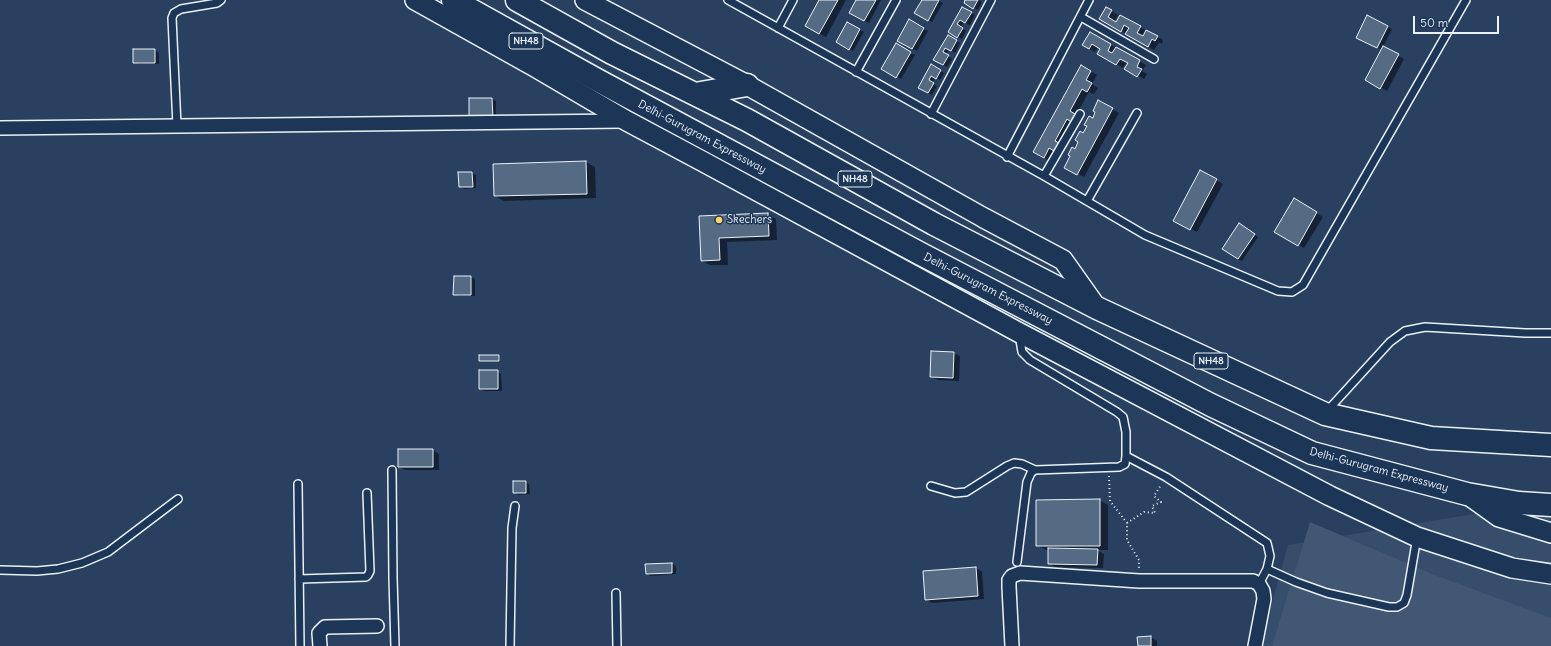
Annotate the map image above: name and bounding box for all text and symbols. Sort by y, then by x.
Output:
scale bar [1415,8,1501,34]
text: 50 m [1420,15,1448,30]
road number: NH48 [509,33,543,49]
street label: Delhi-Gurugram Expressway [636,98,768,176]
road number: NH48 [838,171,872,187]
place label: Skechers [727,213,772,227]
marker: Skechers [714,215,724,225]
street label: Delhi-Gurugram Expressway [921,251,1055,327]
road number: NH48 [1194,353,1228,369]
street label: Delhi-Gurugram Expressway [1308,445,1450,495]

